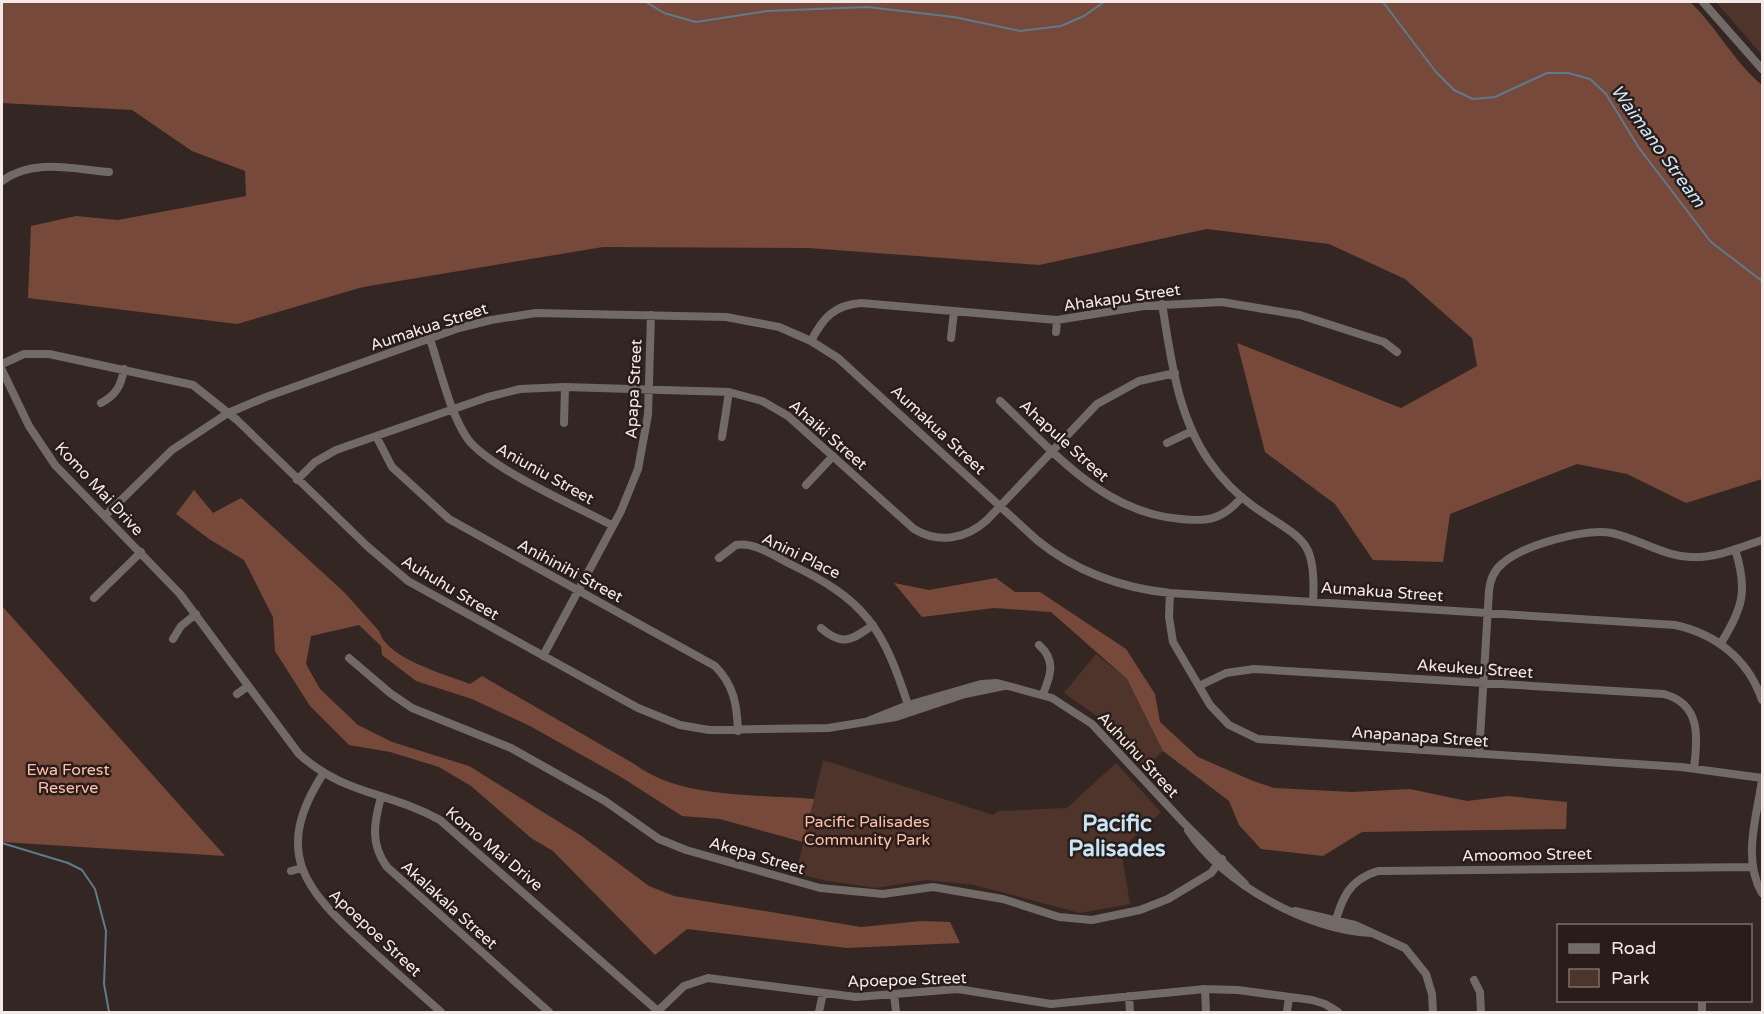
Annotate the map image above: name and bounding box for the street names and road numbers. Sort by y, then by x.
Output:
street label: Ahakapu Street [1062,280,1182,316]
street label: Aumakua Street [368,299,490,355]
street label: Apapa Street [621,339,647,439]
street label: Aumakua Street [886,381,990,479]
street label: Ahaiki Street [785,396,871,474]
street label: Ahapule Street [1015,396,1113,486]
street label: Komo Mai Drive [50,438,148,540]
street label: Aniuniu Street [493,439,597,509]
street label: Anini Place [759,528,843,584]
street label: Anihinihi Street [514,535,626,607]
street label: Auhuhu Street [398,551,502,625]
street label: Aumakua Street [1320,578,1444,606]
street label: Akeukeu Street [1416,655,1534,683]
street label: Auhuhu Street [1093,708,1183,802]
street label: Anapanapa Street [1351,722,1489,752]
street label: Komo Mai Drive [441,802,547,896]
street label: Akepa Street [707,833,807,879]
street label: Amoomoo Street [1462,844,1592,866]
street label: Akalakala Street [397,856,501,954]
street label: Apoepoe Street [324,885,426,981]
street label: Apoepoe Street [847,968,967,992]

